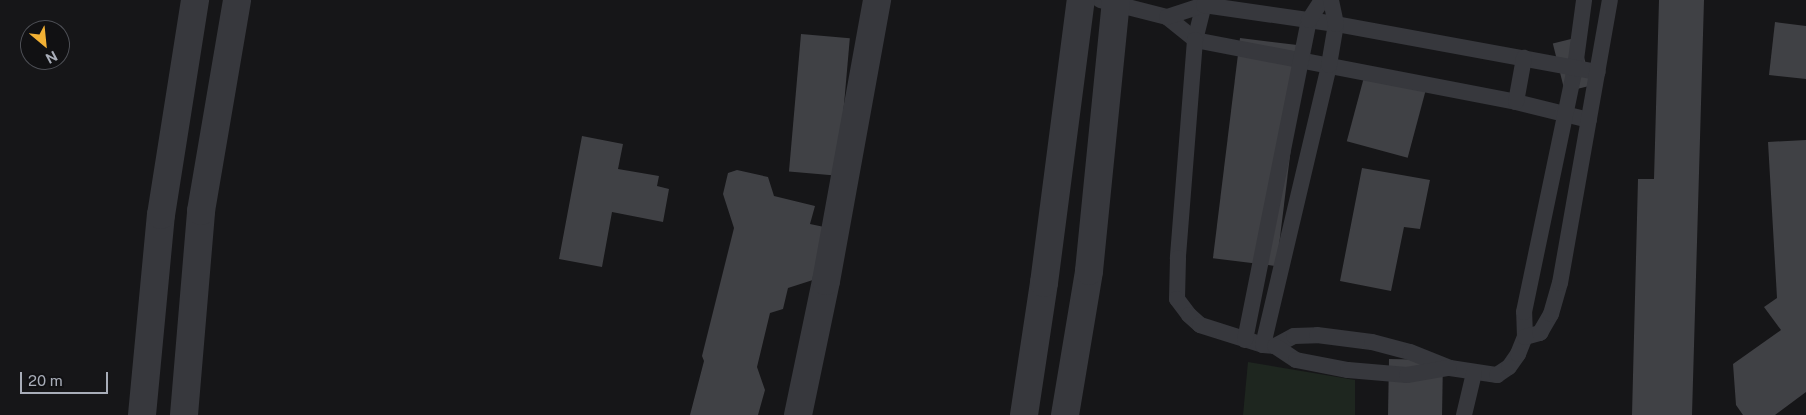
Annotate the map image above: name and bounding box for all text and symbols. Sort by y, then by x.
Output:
north arrow [20,20,70,70]
text: N [43,48,60,67]
scale bar [22,362,110,394]
text: 20 m [28,372,63,389]

